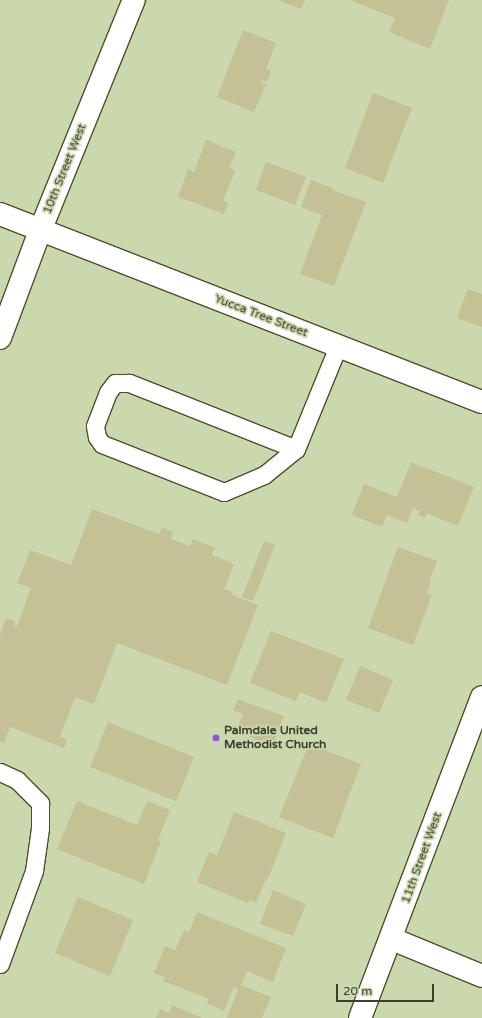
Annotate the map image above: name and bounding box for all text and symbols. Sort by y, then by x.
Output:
street label: 10th Street West [40,122,90,216]
street label: Yucca Tree Street [212,292,310,340]
place label: Palmdale United Methodist Church [224,724,326,752]
marker: Palmdale United Methodist Church [211,733,221,743]
street label: 11th Street West [399,810,445,906]
scale bar [338,976,436,1002]
text: 20 m [343,984,372,998]

